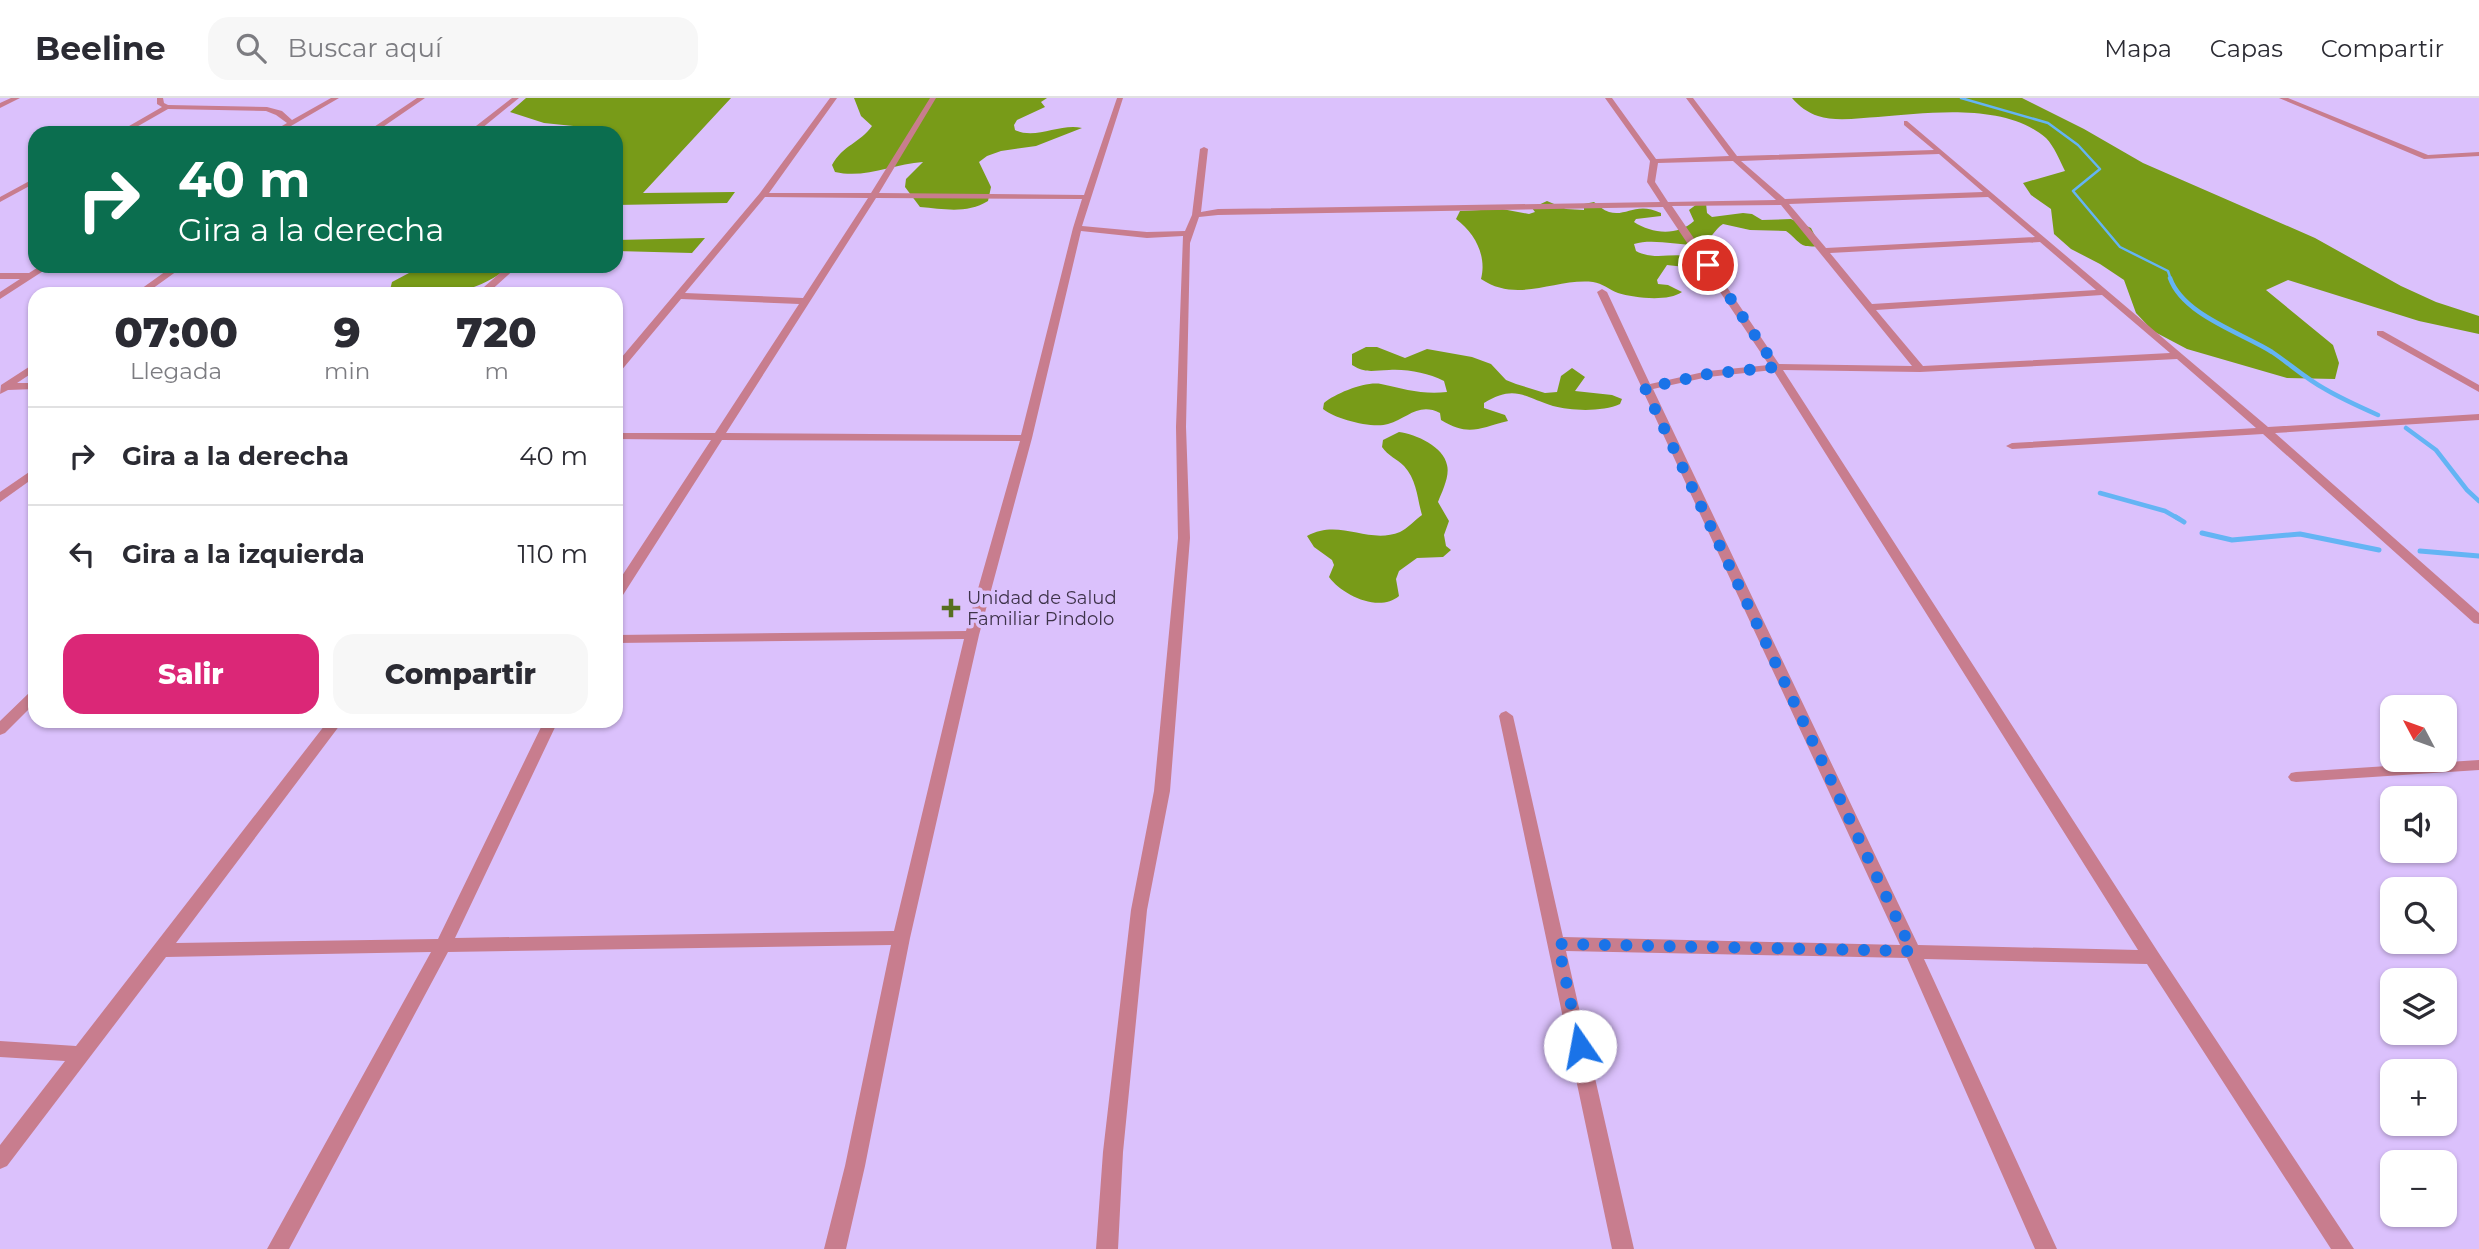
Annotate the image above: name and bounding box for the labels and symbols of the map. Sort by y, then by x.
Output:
pin [1678,235,1738,295]
place label: Unidad de Salud Familiar Pindolo [967,587,1117,630]
marker: Unidad de Salud Familiar Pindolo [941,598,961,618]
north arrow [2380,695,2457,772]
position arrow [1543,1009,1617,1083]

